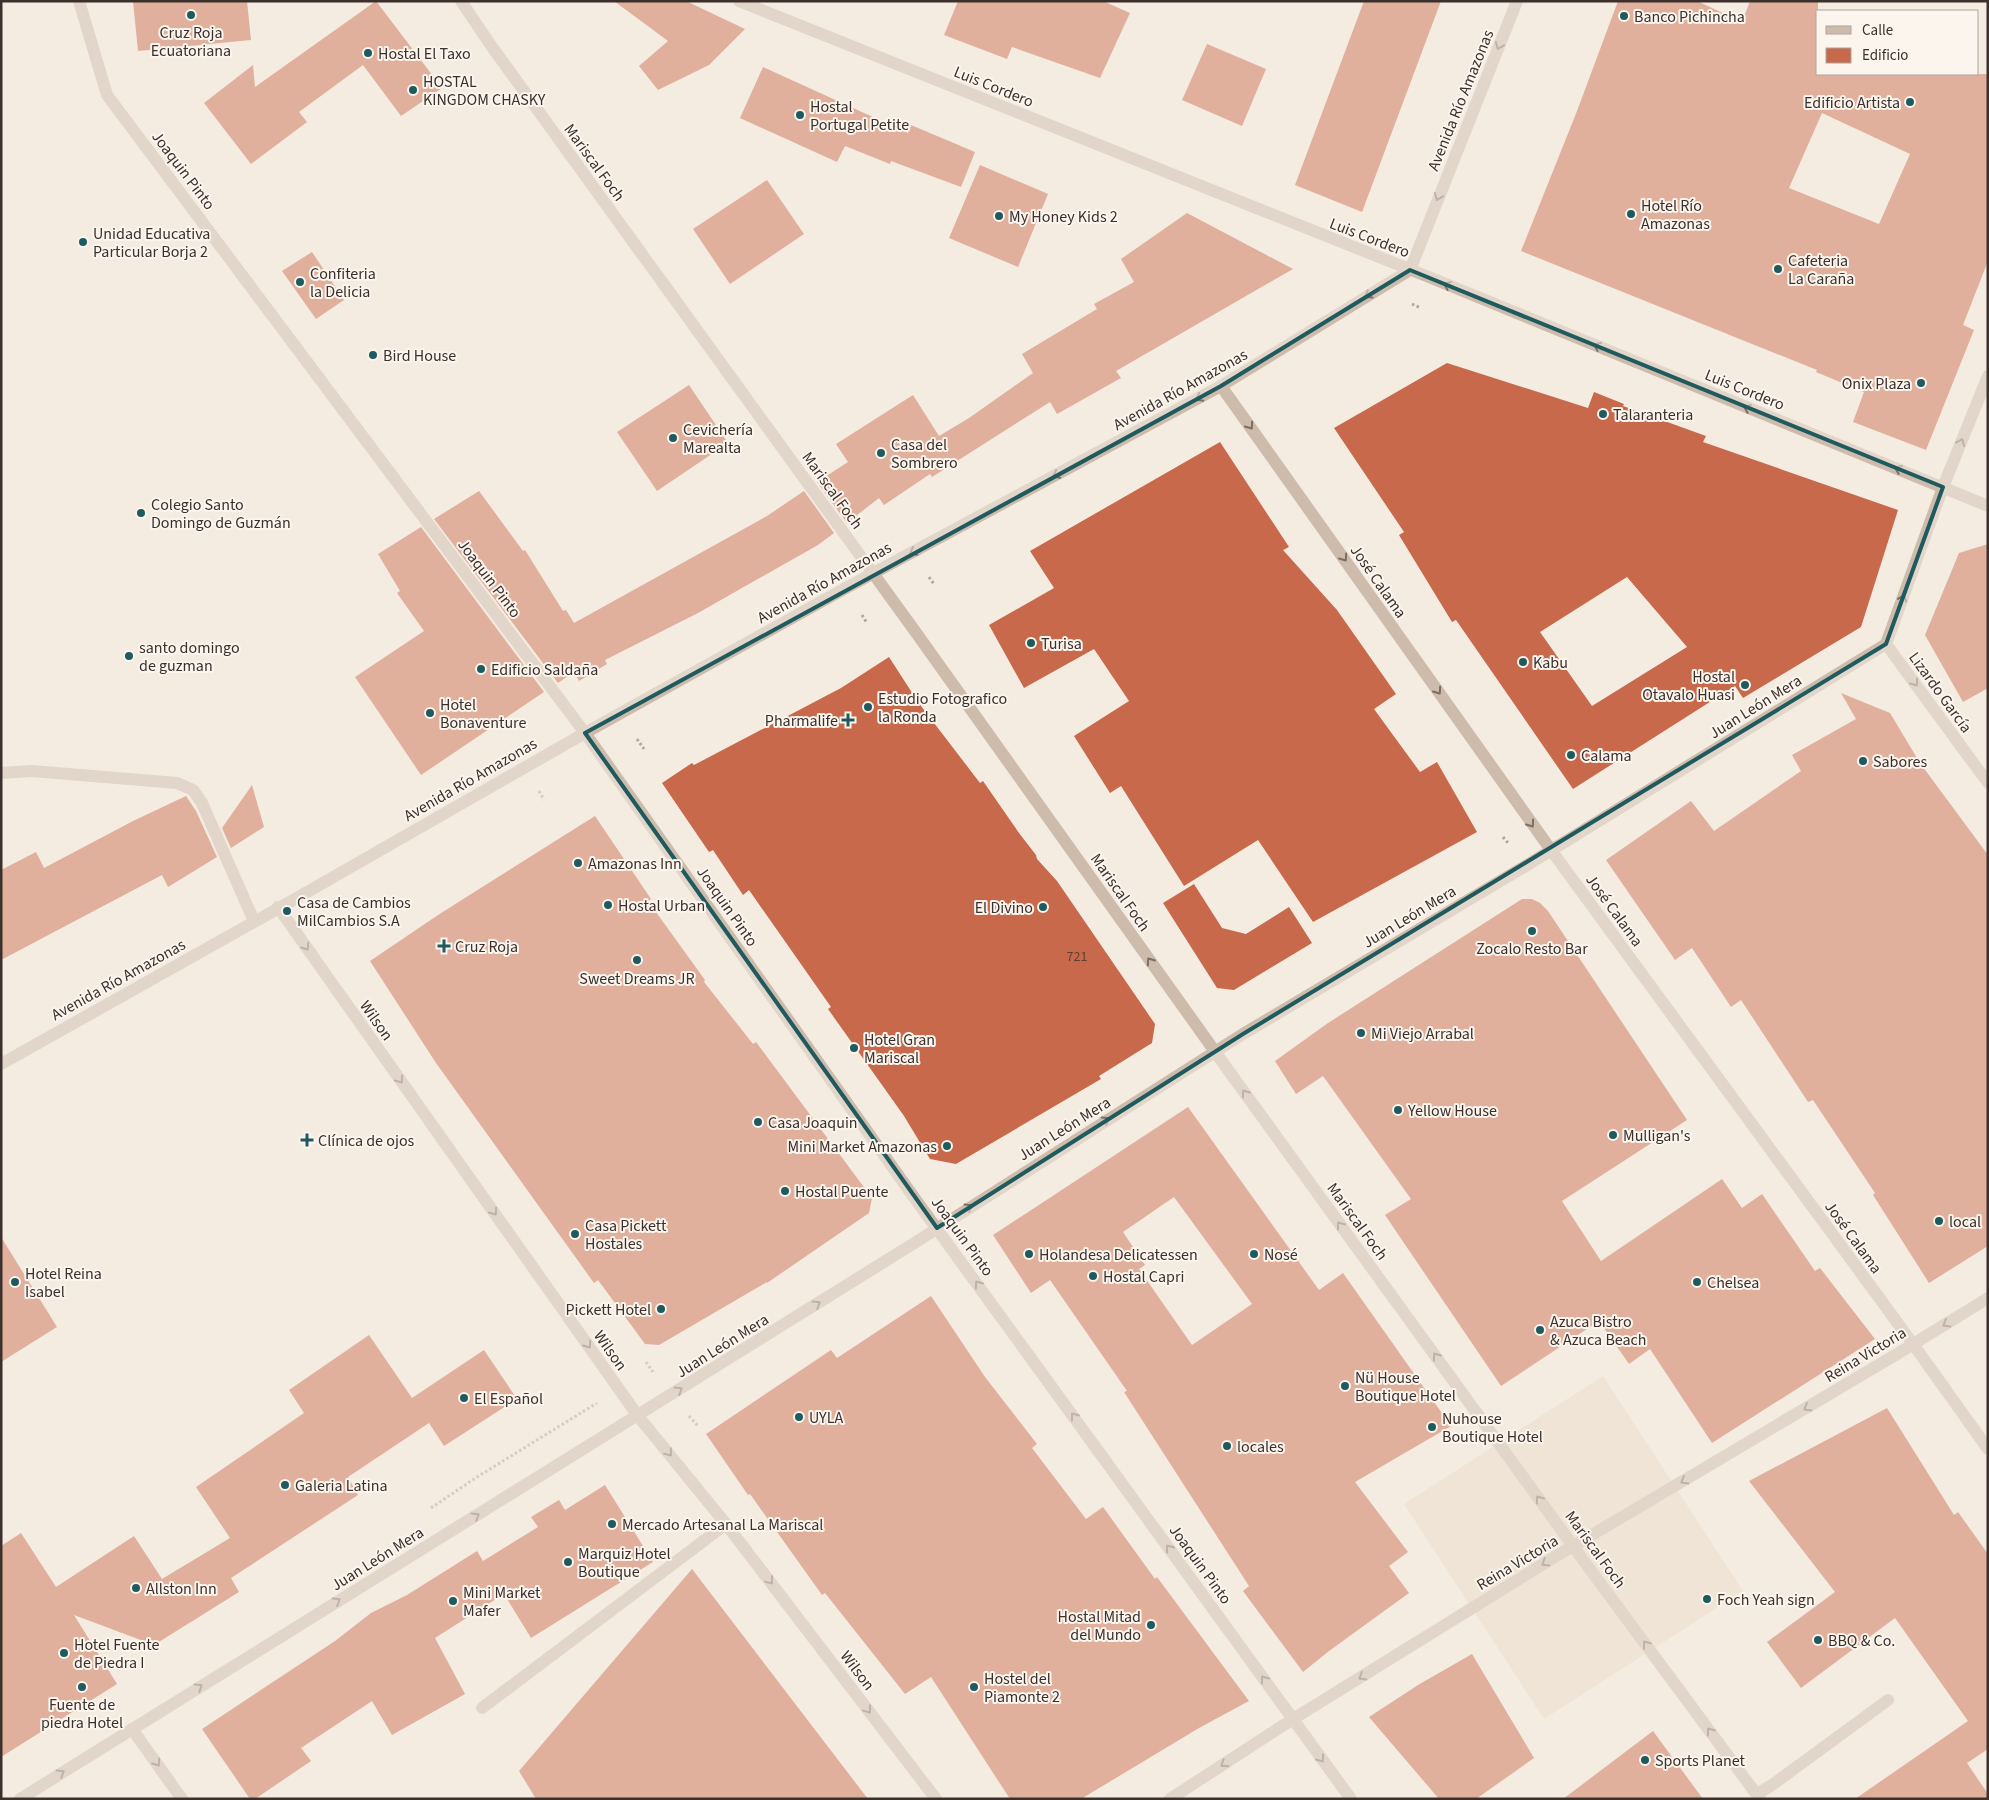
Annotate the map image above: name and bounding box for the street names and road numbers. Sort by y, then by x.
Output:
street label: Avenida Río Amazonas [1423,26,1499,174]
street label: Luis Cordero [950,61,1037,113]
street label: Mariscal Foch [559,119,630,206]
street label: Joaquin Pinto [146,127,220,214]
street label: Luis Cordero [1326,213,1413,263]
street label: Avenida Río Amazonas [1109,344,1252,436]
street label: Luis Cordero [1701,364,1788,416]
street label: Mariscal Foch [797,447,868,534]
street label: Joaquin Pinto [452,535,526,622]
street label: Avenida Río Amazonas [753,537,896,629]
street label: José Calama [1345,541,1412,623]
street label: Lizardo García [1903,648,1977,737]
street label: Juan León Mera [1705,670,1806,744]
street label: Avenida Río Amazonas [400,733,541,827]
street label: Mariscal Foch [1085,849,1155,936]
street label: Joaquin Pinto [691,862,763,951]
street label: José Calama [1580,870,1648,951]
street label: Juan León Mera [1359,880,1460,953]
street label: Avenida Río Amazonas [47,934,190,1026]
street label: Wilson [354,996,398,1045]
street label: Juan León Mera [1014,1092,1115,1166]
street label: Mariscal Foch [1322,1178,1393,1265]
street label: Joaquin Pinto [926,1192,999,1281]
street label: José Calama [1819,1197,1887,1278]
street label: Juan León Mera [672,1309,773,1383]
street label: Reina Victoria [1821,1322,1910,1388]
street label: Wilson [588,1326,632,1375]
street label: Mariscal Foch [1560,1506,1631,1593]
street label: Joaquin Pinto [1164,1520,1237,1609]
street label: Juan León Mera [327,1522,428,1596]
street label: Reina Victoria [1473,1530,1562,1596]
street label: Wilson [835,1646,879,1695]

